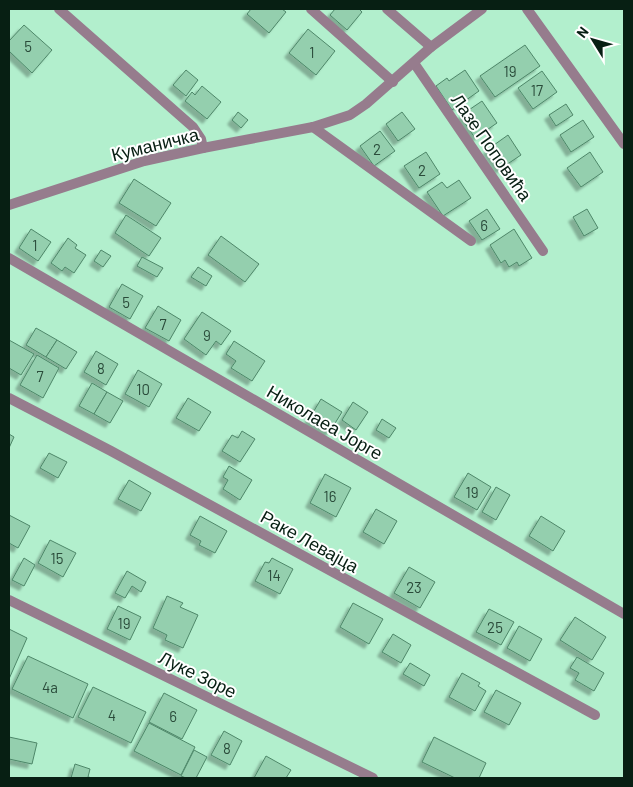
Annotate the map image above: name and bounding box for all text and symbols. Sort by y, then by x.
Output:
north arrow [568,15,618,65]
text: N [573,23,592,41]
house number: 5 [24,37,32,55]
house number: 1 [309,43,315,61]
house number: 19 [503,62,517,80]
house number: 17 [531,81,543,99]
street label: Лазе Поповића [447,89,538,206]
street label: Куманичка [109,122,202,165]
house number: 2 [373,140,381,158]
house number: 2 [418,161,426,179]
house number: 6 [480,216,488,234]
house number: 1 [32,236,38,254]
house number: 5 [122,293,130,311]
house number: 7 [159,315,167,333]
house number: 9 [203,326,211,344]
house number: 8 [97,359,105,377]
house number: 7 [36,367,44,385]
house number: 10 [136,380,150,398]
street label: Николаеа Јорге [263,380,387,464]
house number: 19 [465,483,479,501]
house number: 16 [324,487,336,505]
street label: Раке Левајца [257,505,364,577]
house number: 15 [51,549,63,567]
house number: 14 [267,566,281,584]
house number: 23 [406,578,422,596]
house number: 19 [117,614,131,632]
house number: 25 [487,618,503,636]
street label: Луке Зоре [156,646,240,702]
house number: 4a [42,678,58,696]
house number: 4 [108,706,116,724]
house number: 6 [169,707,177,725]
house number: 8 [223,739,231,757]

